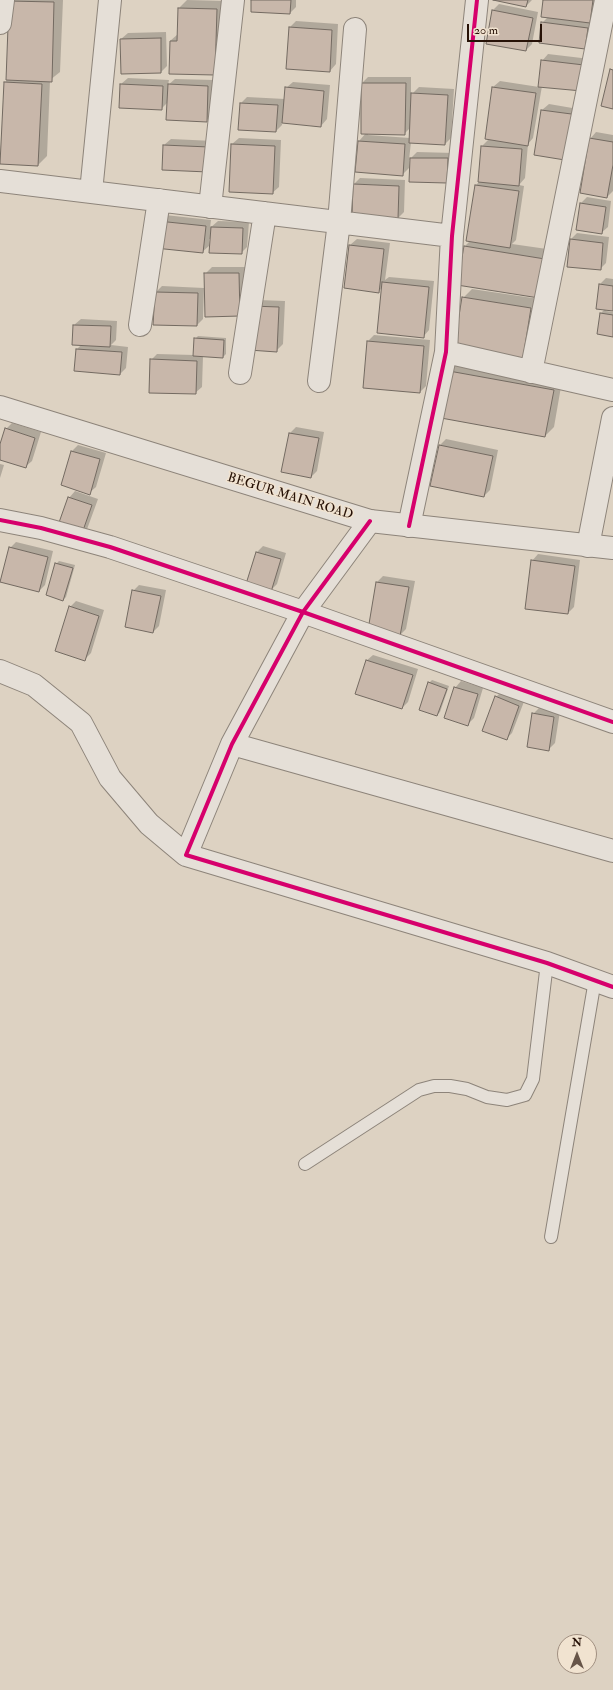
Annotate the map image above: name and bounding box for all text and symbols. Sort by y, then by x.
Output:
scale bar [469,16,544,42]
text: 20 m [474,23,498,38]
street label: BEGUR MAIN ROAD [225,470,355,524]
north arrow [557,1634,597,1674]
text: N [572,1636,582,1649]

